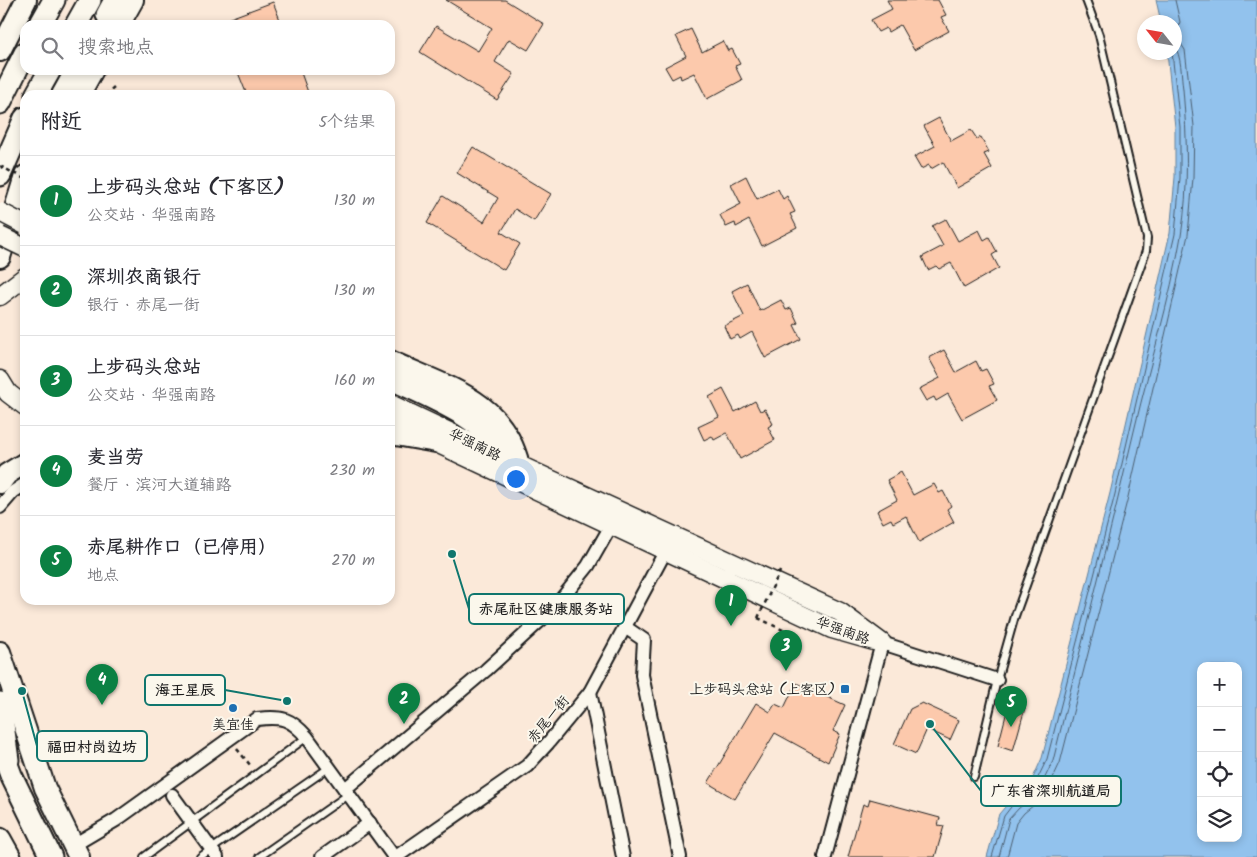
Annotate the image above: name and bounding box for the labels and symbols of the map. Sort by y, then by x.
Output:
north arrow [1137,15,1182,60]
street label: 华强南路 [445,423,505,467]
your location [503,466,529,492]
pin: 1 [715,585,747,626]
callout: 赤尾社区健康服务站 [469,594,624,624]
text: 赤尾社区健康服务站 [478,598,614,622]
street label: 华强南路 [813,611,873,651]
pin: 3 [770,630,802,671]
pin: 4 [86,664,118,705]
callout: 海王星辰 [145,675,225,705]
text: 海王星辰 [155,679,216,703]
place label: 上步码头总站 (上客区) [690,679,835,701]
pin: 2 [388,683,420,724]
marker: 上步码头总站 (上客区) [839,683,851,695]
pin: 5 [995,686,1027,727]
street label: 赤尾一街 [522,691,575,748]
marker: 美宜佳 [227,702,239,714]
place label: 美宜佳 [212,714,254,736]
callout: 福田村岗边坊 [37,731,147,761]
text: 福田村岗边坊 [47,736,137,760]
callout: 广东省深圳航道局 [981,776,1121,806]
text: 广东省深圳航道局 [991,780,1111,804]

